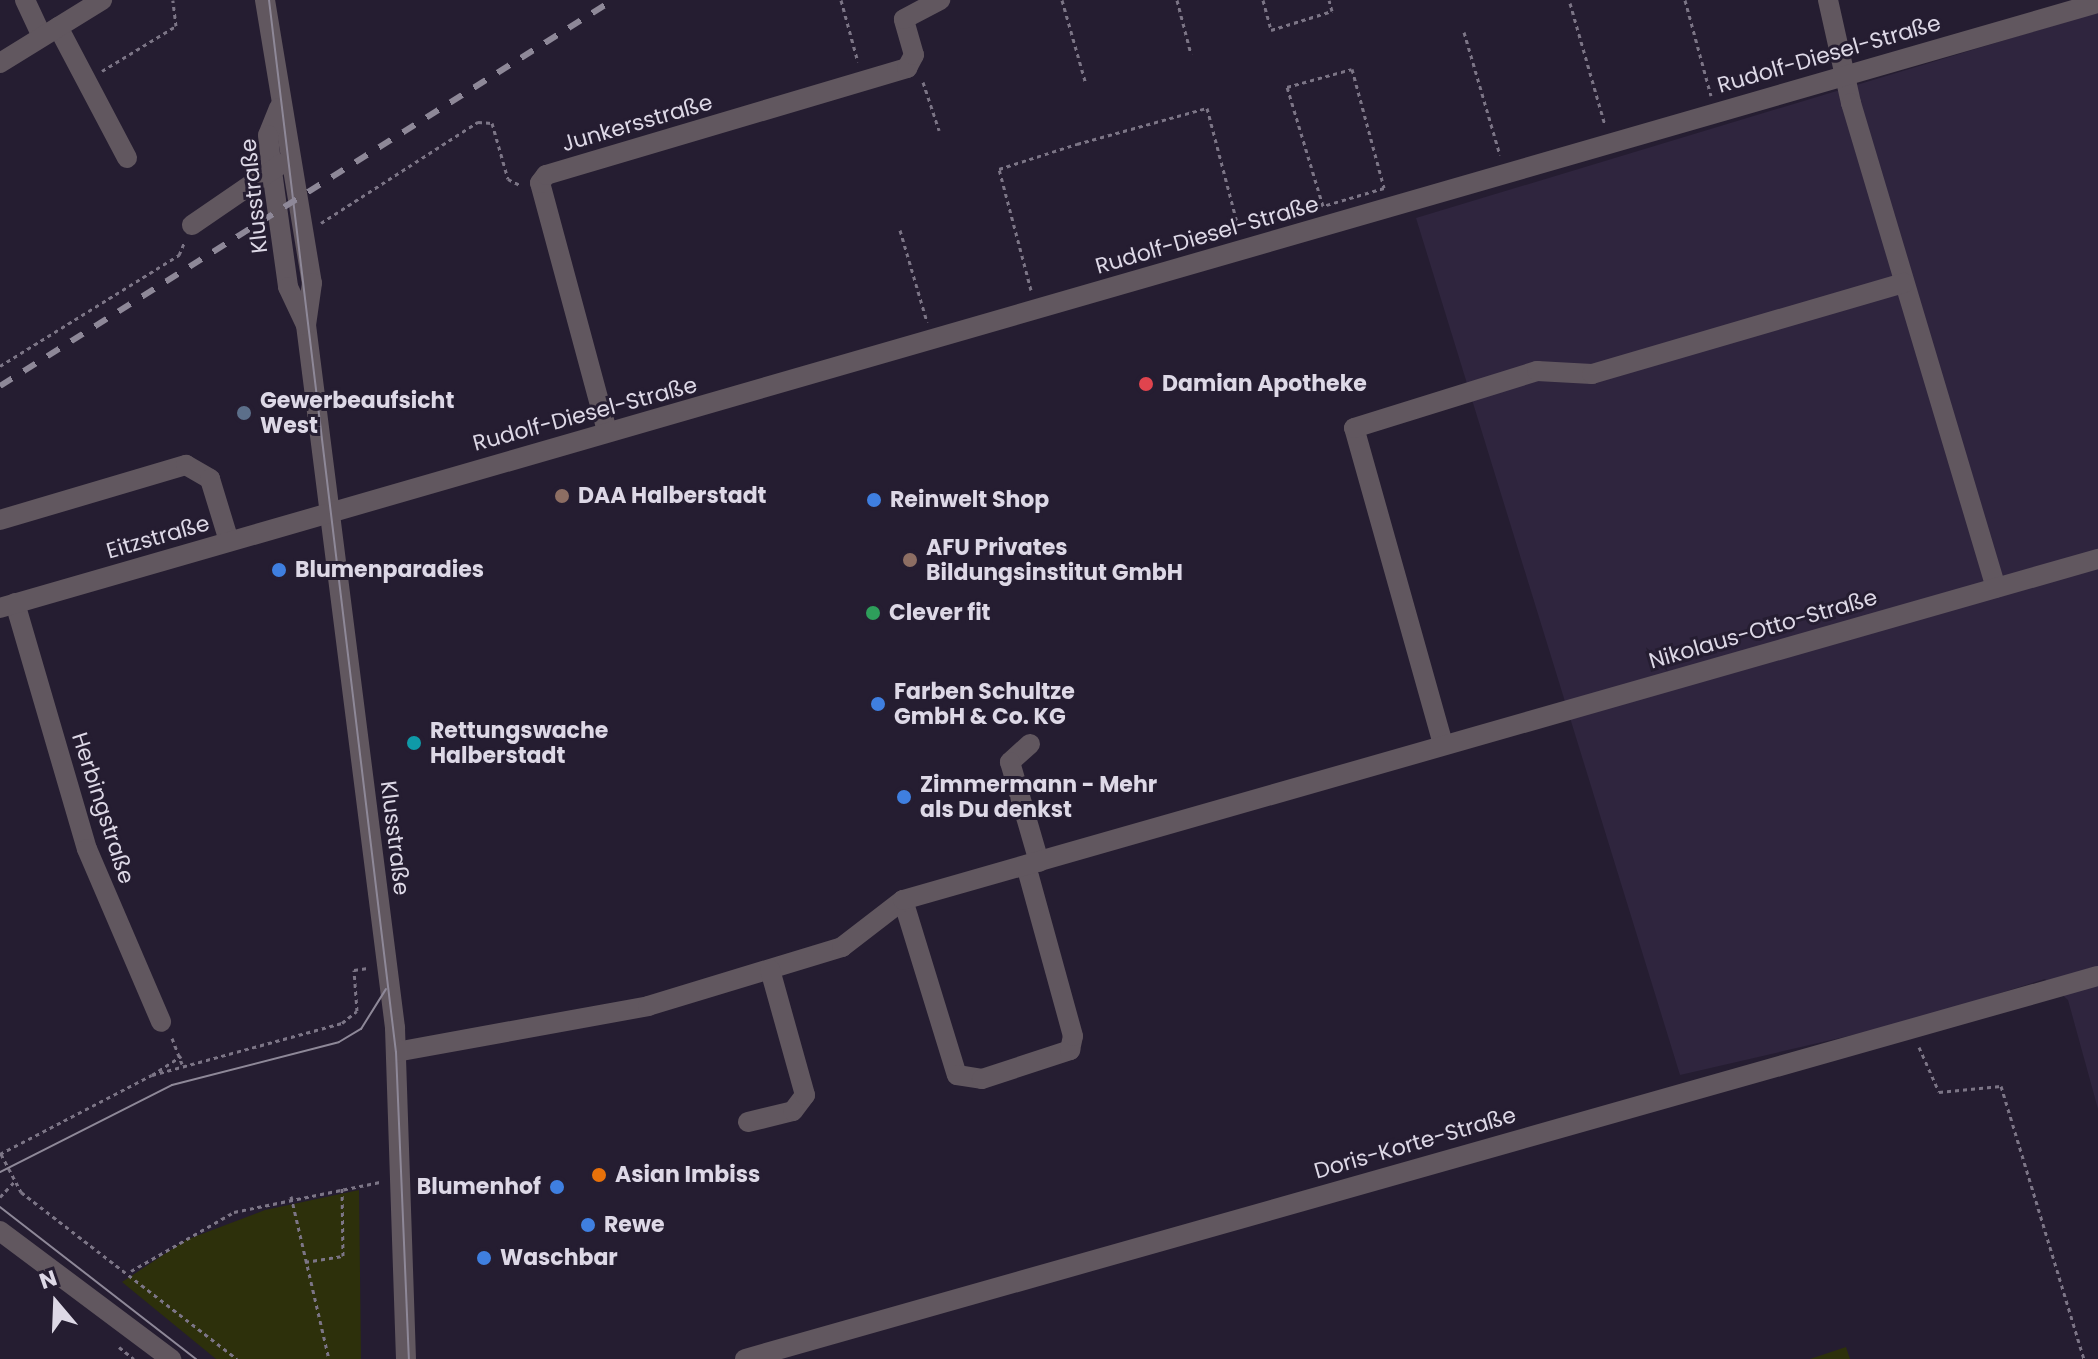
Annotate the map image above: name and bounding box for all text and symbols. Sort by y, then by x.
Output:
street label: Rudolf-Diesel-Straße [1714,9,1944,99]
street label: Junkersstraße [559,89,715,157]
street label: Klusstraße [235,137,273,255]
street label: Rudolf-Diesel-Straße [1092,190,1322,280]
street label: Rudolf-Diesel-Straße [470,371,700,457]
place label: Damian Apotheke [1162,371,1367,397]
marker: Damian Apotheke [1137,375,1155,393]
place label: Gewerbeaufsicht West [260,387,454,438]
marker: Gewerbeaufsicht West [235,404,253,422]
place label: DAA Halberstadt [578,483,767,509]
marker: DAA Halberstadt [553,487,571,505]
place label: Reinwelt Shop [890,487,1049,513]
marker: Reinwelt Shop [865,491,883,509]
street label: Eitzstraße [103,510,213,564]
place label: AFU Privates Bildungsinstitut GmbH [926,534,1183,586]
marker: AFU Privates Bildungsinstitut GmbH [901,551,919,569]
place label: Blumenparadies [295,557,484,583]
marker: Blumenparadies [270,561,288,579]
street label: Nikolaus-Otto-Straße [1646,584,1880,674]
place label: Clever fit [889,600,991,626]
marker: Clever fit [864,604,882,622]
place label: Farben Schultze GmbH & Co. KG [894,678,1075,730]
marker: Farben Schultze GmbH & Co. KG [869,695,887,713]
place label: Rettungswache Halberstadt [430,717,608,768]
street label: Herbingstraße [66,729,140,887]
marker: Rettungswache Halberstadt [405,734,423,752]
place label: Zimmermann - Mehr als Du denkst [920,771,1157,822]
street label: Klusstraße [375,779,415,897]
marker: Zimmermann - Mehr als Du denkst [895,788,913,806]
street label: Doris-Korte-Straße [1311,1102,1519,1184]
place label: Asian Imbiss [615,1162,760,1188]
marker: Asian Imbiss [590,1166,608,1184]
place label: Blumenhof [417,1174,541,1200]
marker: Blumenhof [548,1178,566,1196]
place label: Rewe [604,1212,664,1238]
marker: Rewe [579,1216,597,1234]
place label: Waschbar [500,1245,618,1271]
marker: Waschbar [475,1249,493,1267]
text: N [35,1262,61,1297]
north arrow [16,1263,96,1343]

